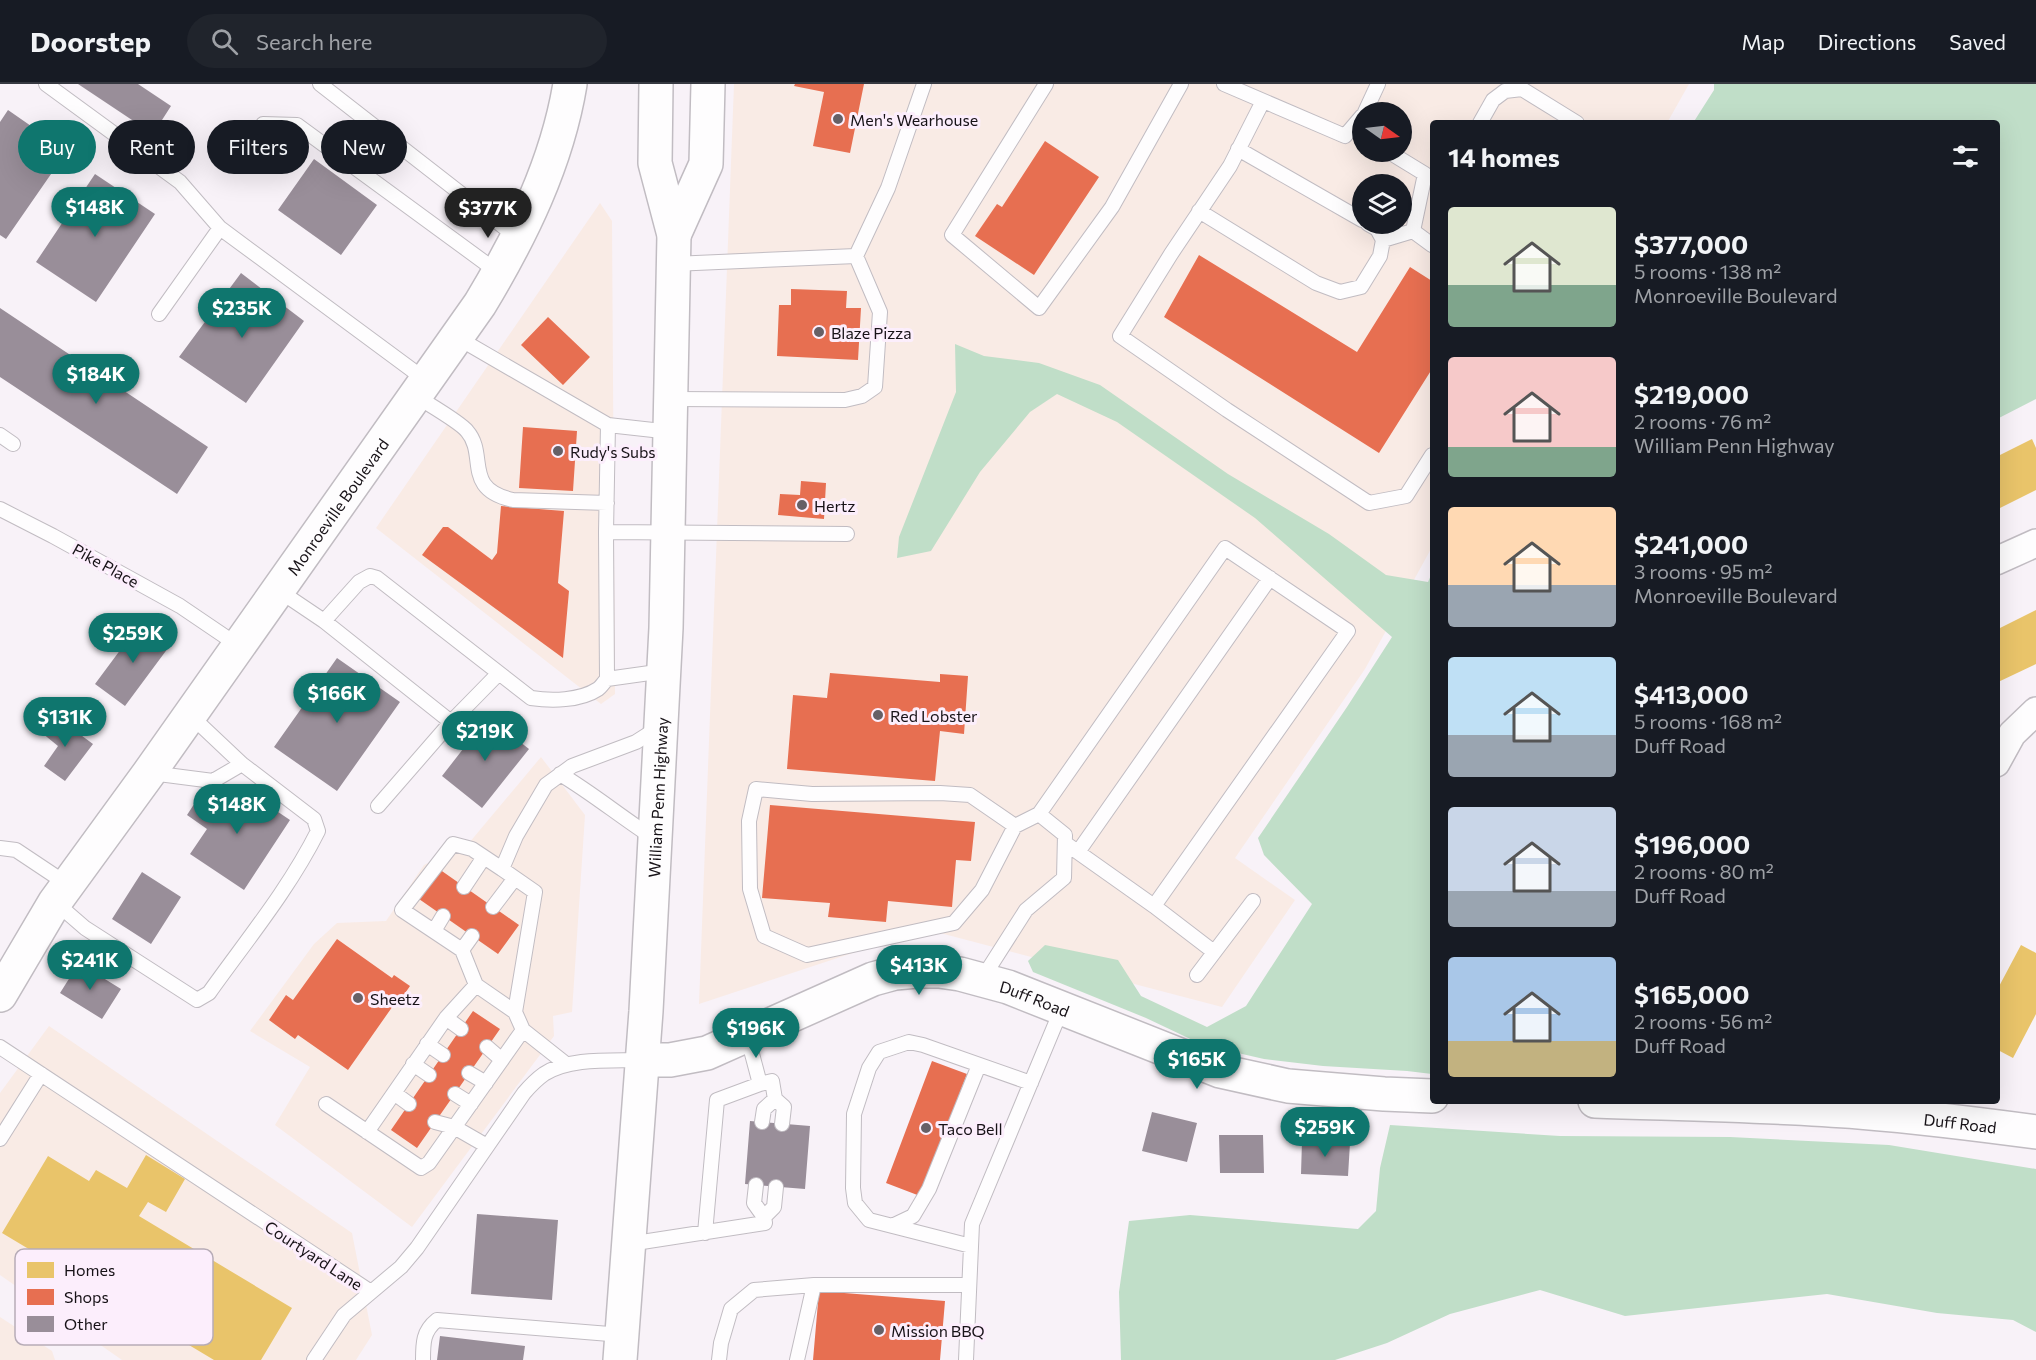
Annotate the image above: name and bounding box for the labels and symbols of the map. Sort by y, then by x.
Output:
north arrow [1352,102,1412,162]
place label: Men's Wearhouse [850,110,978,129]
marker: Men's Wearhouse [831,112,845,126]
pin: $148K [53,187,137,238]
pin: $377K [446,188,530,239]
pin: $235K [200,288,284,339]
place label: Blaze Pizza [831,323,912,342]
marker: Blaze Pizza [812,325,826,339]
pin: $184K [54,354,138,405]
street label: Monroeville Boulevard [282,434,392,578]
place label: Rudy's Subs [570,442,656,461]
marker: Rudy's Subs [551,444,565,458]
place label: Hertz [814,496,855,515]
marker: Hertz [795,498,809,512]
street label: Pike Place [70,539,142,591]
pin: $259K [91,613,175,664]
pin: $166K [295,673,379,724]
pin: $131K [23,697,107,748]
place label: Red Lobster [890,706,978,725]
marker: Red Lobster [871,708,885,722]
pin: $219K [443,711,527,762]
street label: William Penn Highway [643,717,671,878]
pin: $148K [195,784,279,835]
pin: $241K [48,940,132,991]
pin: $413K [877,945,961,996]
street label: Duff Road [998,976,1072,1020]
place label: Sheetz [370,989,420,1008]
marker: Sheetz [351,991,365,1005]
pin: $196K [714,1008,798,1059]
pin: $165K [1155,1039,1239,1090]
pin: $259K [1283,1107,1367,1158]
street label: Duff Road [1923,1109,1998,1136]
place label: Taco Bell [938,1119,1003,1138]
marker: Taco Bell [919,1121,933,1135]
street label: Courtyard Lane [262,1216,366,1294]
legend [15,1249,213,1345]
text: Homes [64,1260,115,1279]
text: Shops [64,1287,109,1306]
text: Other [64,1314,108,1333]
place label: Mission BBQ [891,1321,985,1340]
marker: Mission BBQ [872,1323,886,1337]

